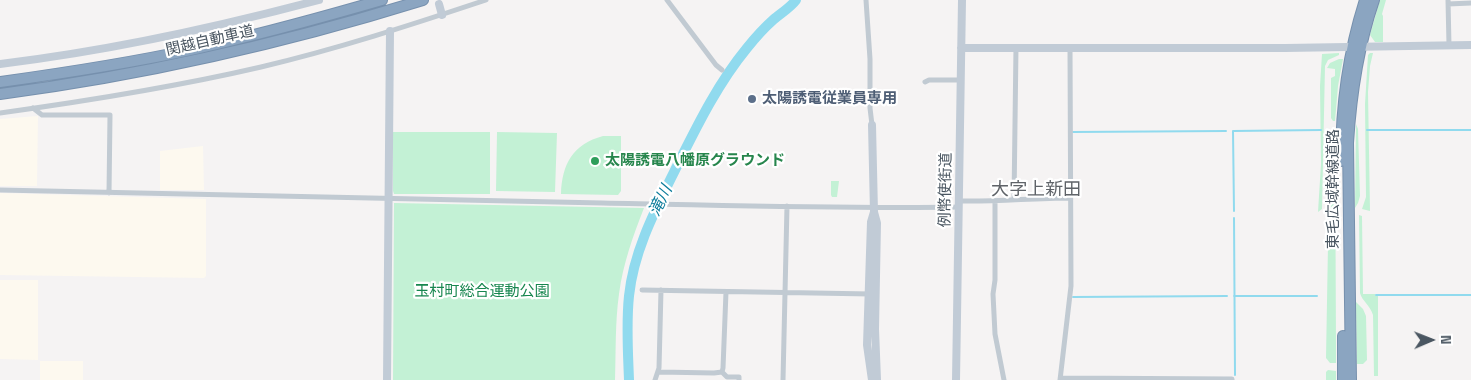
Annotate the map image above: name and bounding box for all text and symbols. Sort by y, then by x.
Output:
street label: 関越自動車道 [164,22,256,60]
place label: 太陽誘電従業員専用 [762,90,897,108]
marker: 太陽誘電従業員専用 [746,93,758,105]
street label: 東毛広域幹線道路 [1325,129,1343,249]
place label: 太陽誘電八幡原グラウンド [605,152,785,170]
street label: 例幣使街道 [936,152,956,228]
marker: 太陽誘電八幡原グラウンド [589,155,601,167]
district label: 大字上新田 [991,179,1081,201]
water label: 滝川 [645,182,677,220]
park label: 玉村町総合運動公園 [415,283,549,301]
north arrow [1406,315,1456,365]
text: N [1437,335,1455,345]

